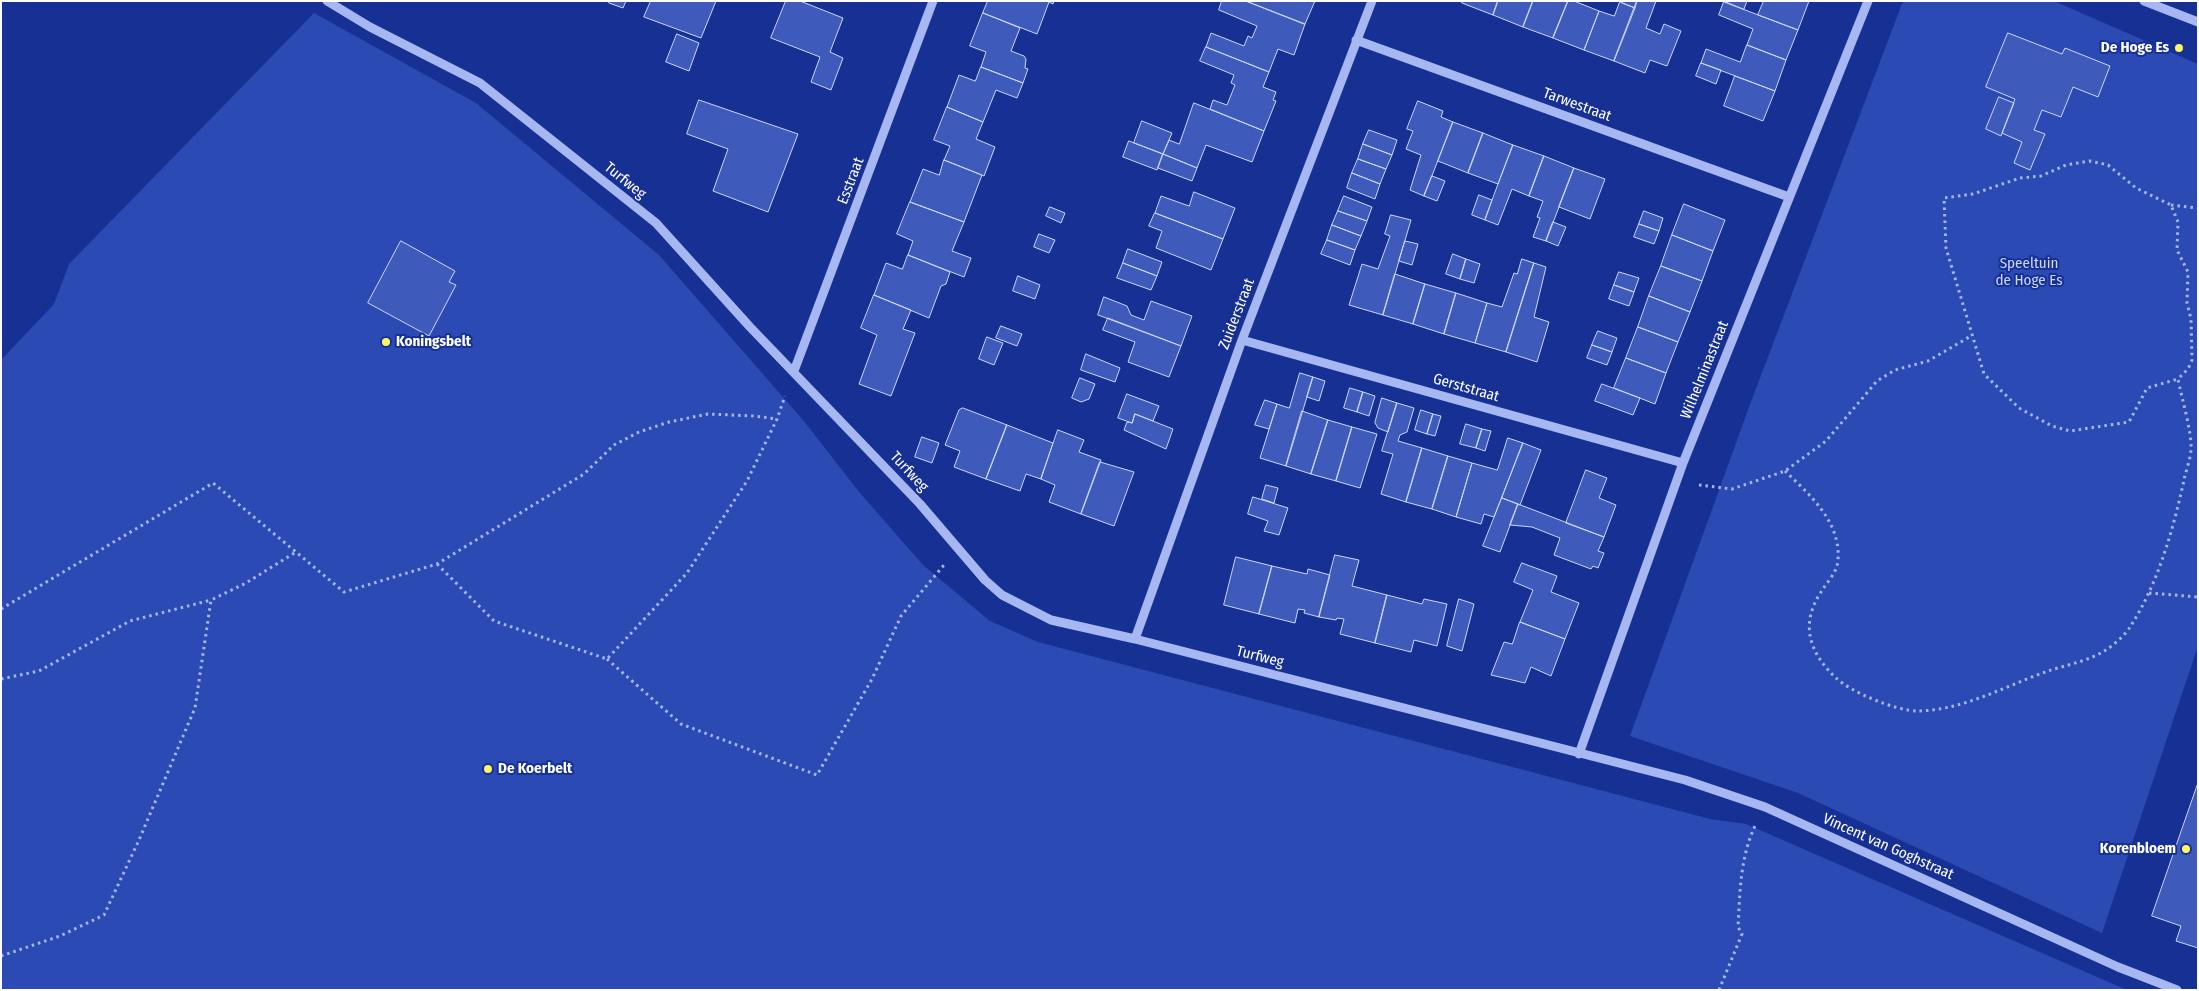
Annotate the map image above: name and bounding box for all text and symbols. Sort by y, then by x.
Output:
place label: De Hoge Es [2101,39,2169,57]
marker: De Hoge Es [2173,42,2185,54]
street label: Tarwestraat [1540,84,1614,126]
street label: Esstraat [834,155,868,207]
street label: Turfweg [601,159,649,203]
park label: Speeltuin de Hoge Es [1995,255,2063,290]
street label: Zuiderstraat [1215,276,1259,352]
street label: Wilhelminastraat [1677,318,1733,422]
place label: Koningsbelt [396,333,471,351]
marker: Koningsbelt [380,336,392,348]
street label: Gerststraat [1431,370,1501,406]
street label: Turfweg [886,448,932,496]
street label: Turfweg [1234,642,1286,672]
place label: De Koerbelt [498,760,572,778]
marker: De Koerbelt [482,763,494,775]
street label: Vincent van Goghstraat [1820,810,1956,884]
place label: Korenbloem [2100,840,2176,858]
marker: Korenbloem [2180,843,2192,855]

